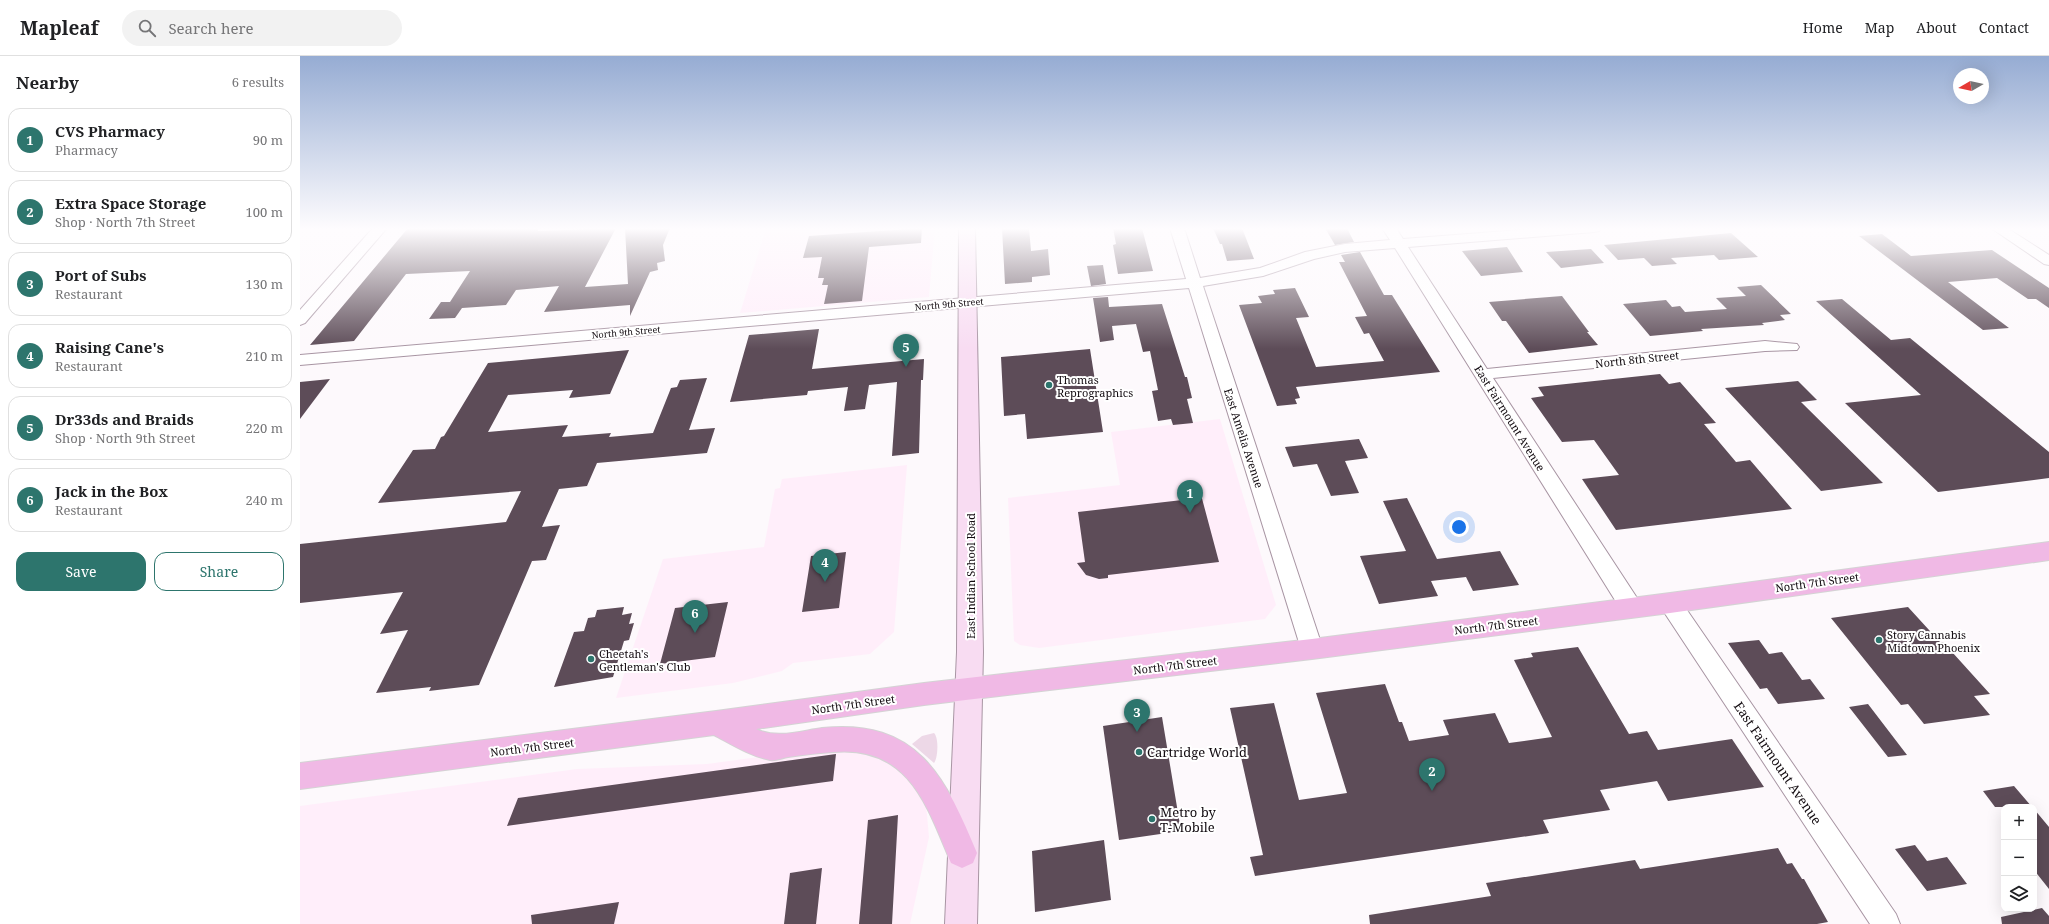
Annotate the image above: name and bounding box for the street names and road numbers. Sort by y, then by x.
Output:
street label: North 9th Street [914,295,984,313]
street label: North 9th Street [591,323,661,341]
street label: North 8th Street [1594,347,1680,371]
street label: East Fairmount Avenue [1471,362,1549,474]
street label: East Amelia Avenue [1221,386,1267,490]
street label: East Indian School Road [963,513,978,639]
street label: North 7th Street [1774,569,1860,595]
street label: North 7th Street [1453,612,1539,638]
street label: North 7th Street [1132,652,1218,678]
street label: North 7th Street [810,691,896,717]
street label: East Fairmount Avenue [1730,698,1826,828]
street label: North 7th Street [489,734,575,760]

